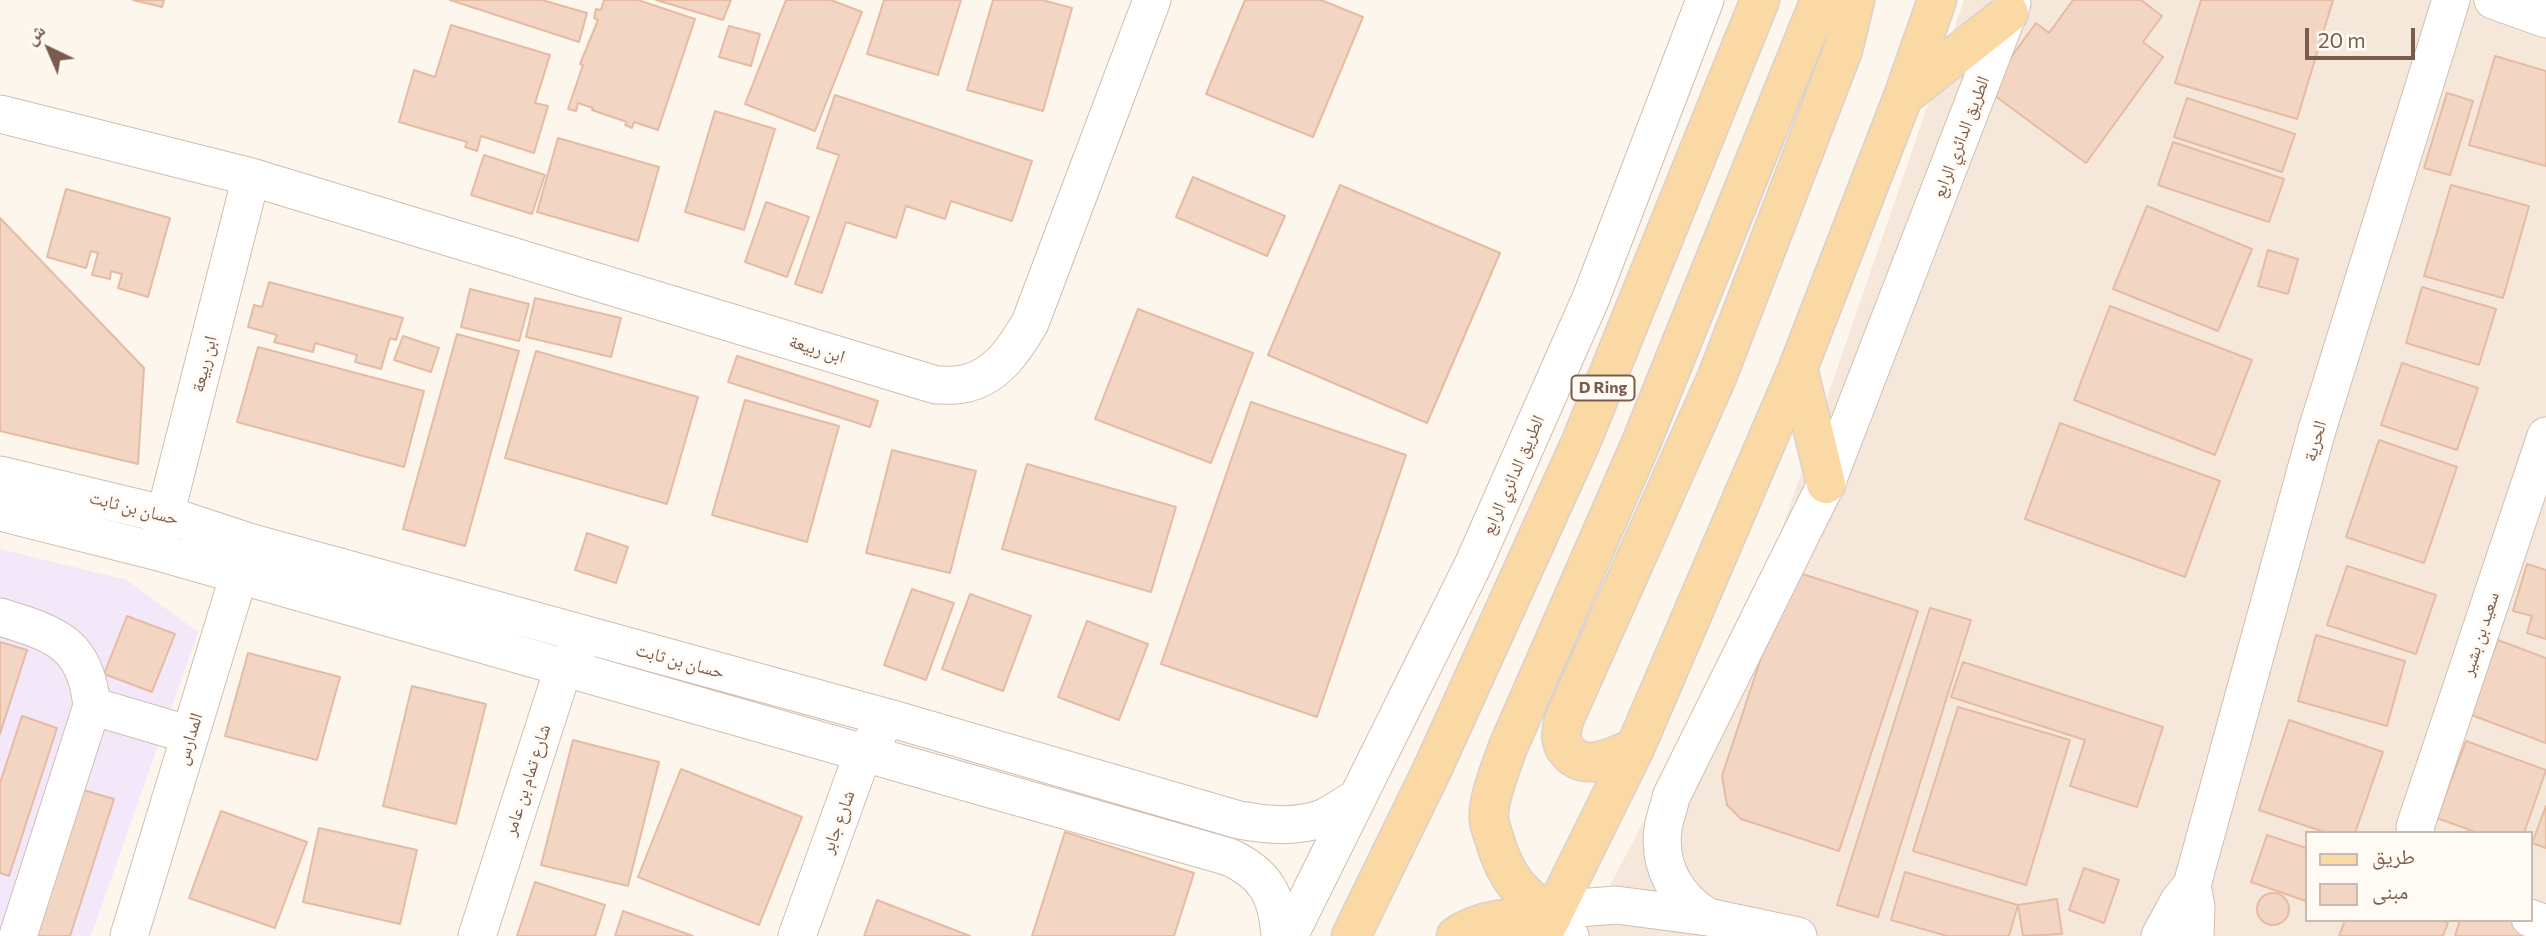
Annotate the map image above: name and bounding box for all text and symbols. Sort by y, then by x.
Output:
north arrow [14,14,84,84]
scale bar [2308,14,2418,58]
text: ش [19,18,49,49]
text: 20 m [2318,27,2366,52]
street label: الطريق الدائري الرابع [1928,73,1994,201]
street label: ابن ربيعة [787,330,847,368]
street label: ابن ربيعة [187,334,221,394]
road number: D Ring [1572,376,1634,400]
street label: الطريق الدائري الرابع [1477,412,1549,538]
street label: الحرية [2299,418,2331,464]
street label: حسان بن ثابت [87,486,181,530]
street label: سعيد بن بشير [2456,589,2504,679]
street label: حسان بن ثابت [633,639,727,683]
street label: المدارس [171,710,207,768]
street label: شارع تمام بن عامر [499,721,555,839]
street label: شارع جابر [817,787,859,857]
legend [2304,831,2532,922]
text: طريق [2372,843,2415,868]
text: مبنى [2372,878,2408,903]

